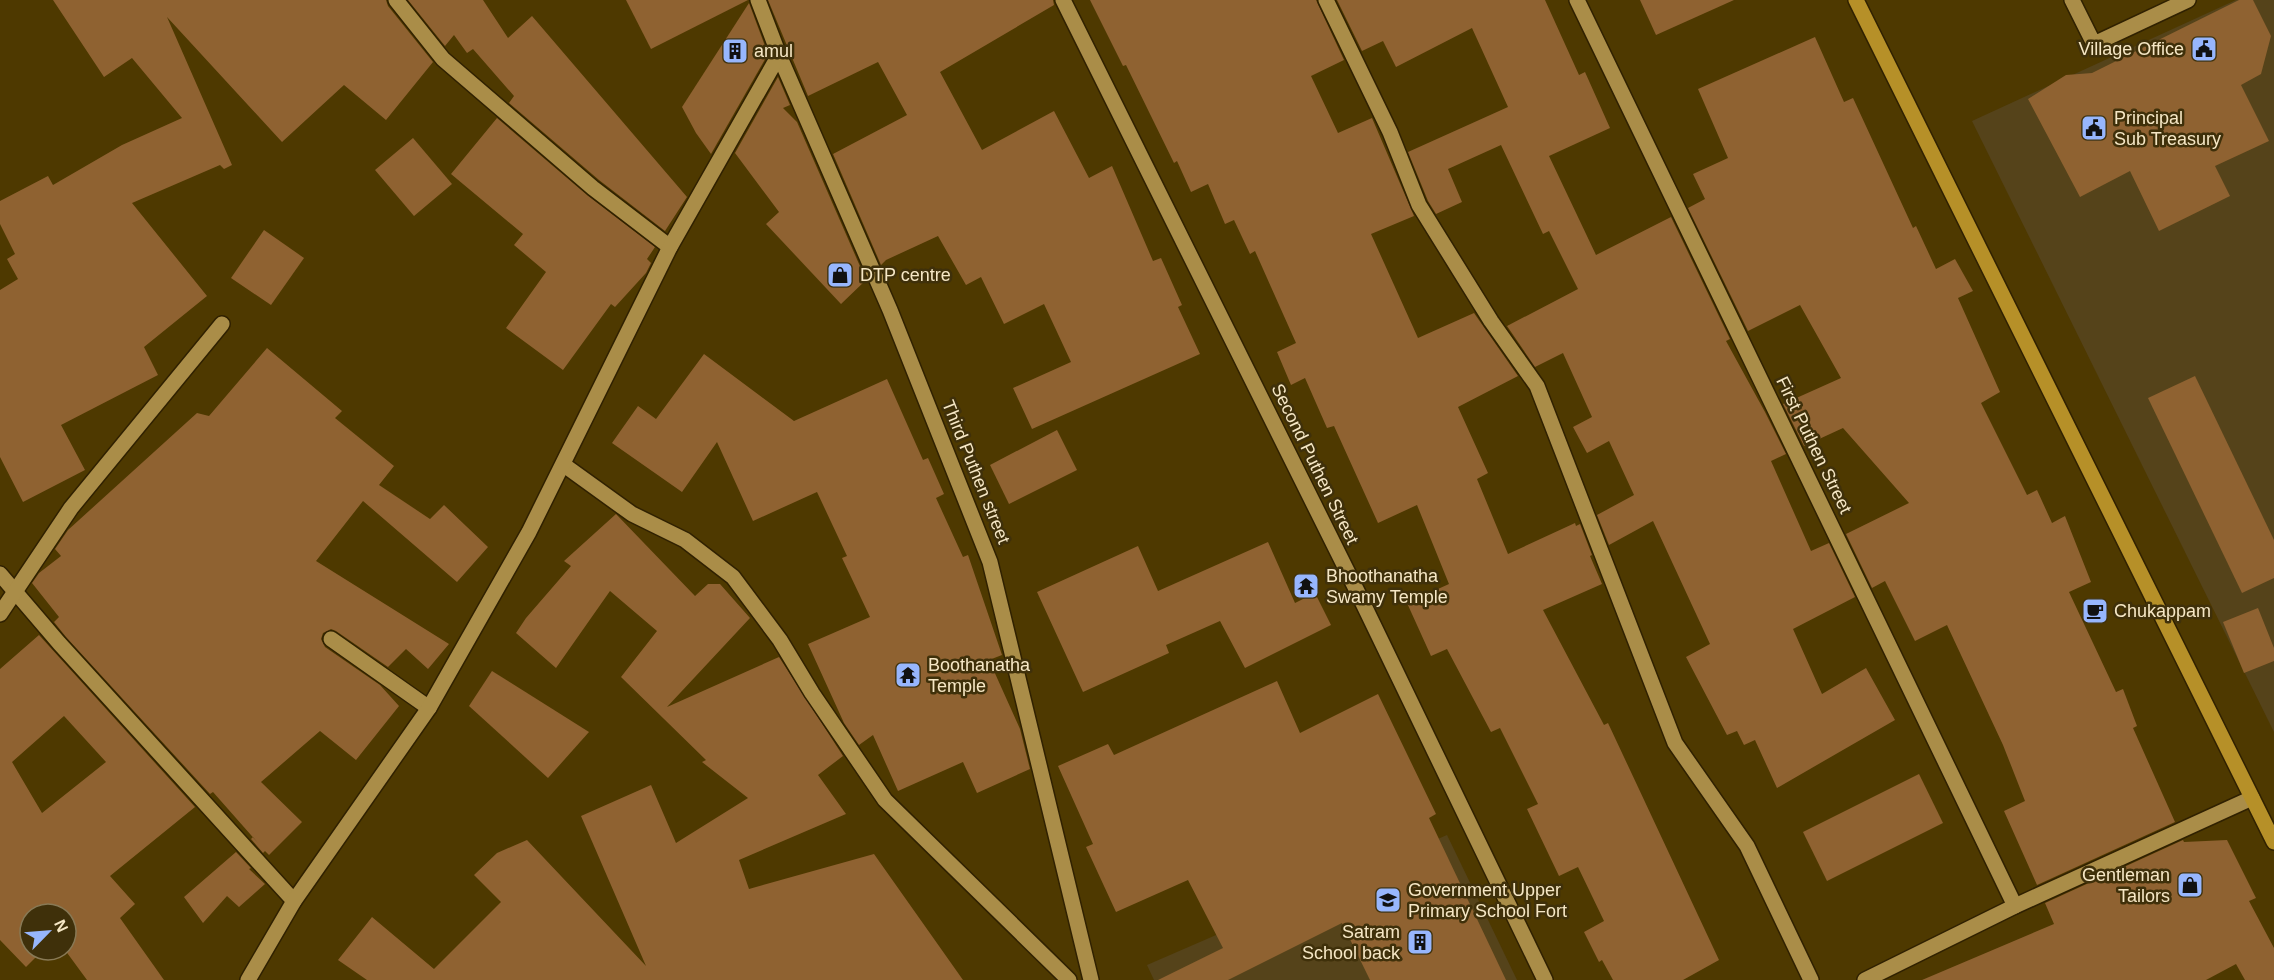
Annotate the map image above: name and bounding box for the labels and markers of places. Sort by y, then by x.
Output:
public building icon: Village Office [2189,34,2219,64]
building icon: amul [720,36,750,66]
place label: Village Office [2079,39,2184,59]
place label: amul [754,41,793,61]
place label: Principal Sub Treasury [2114,108,2221,149]
public building icon: Principal Sub Treasury [2079,113,2109,143]
shop icon: DTP centre [825,260,855,290]
place label: DTP centre [860,265,951,285]
place label: Bhoothanatha Swamy Temple [1326,566,1448,607]
temple icon: Bhoothanatha Swamy Temple [1291,571,1321,601]
cafe icon: Chukappam [2080,596,2110,626]
place label: Chukappam [2114,601,2211,621]
place label: Boothanatha Temple [928,655,1031,696]
temple icon: Boothanatha Temple [893,660,923,690]
place label: Gentleman Tailors [2082,865,2170,906]
shop icon: Gentleman Tailors [2175,870,2205,900]
place label: Government Upper Primary School Fort [1408,880,1567,921]
school or university icon: Government Upper Primary School Fort [1373,885,1403,915]
place label: Satram School back [1302,922,1401,963]
building icon: Satram School back [1405,927,1435,957]

